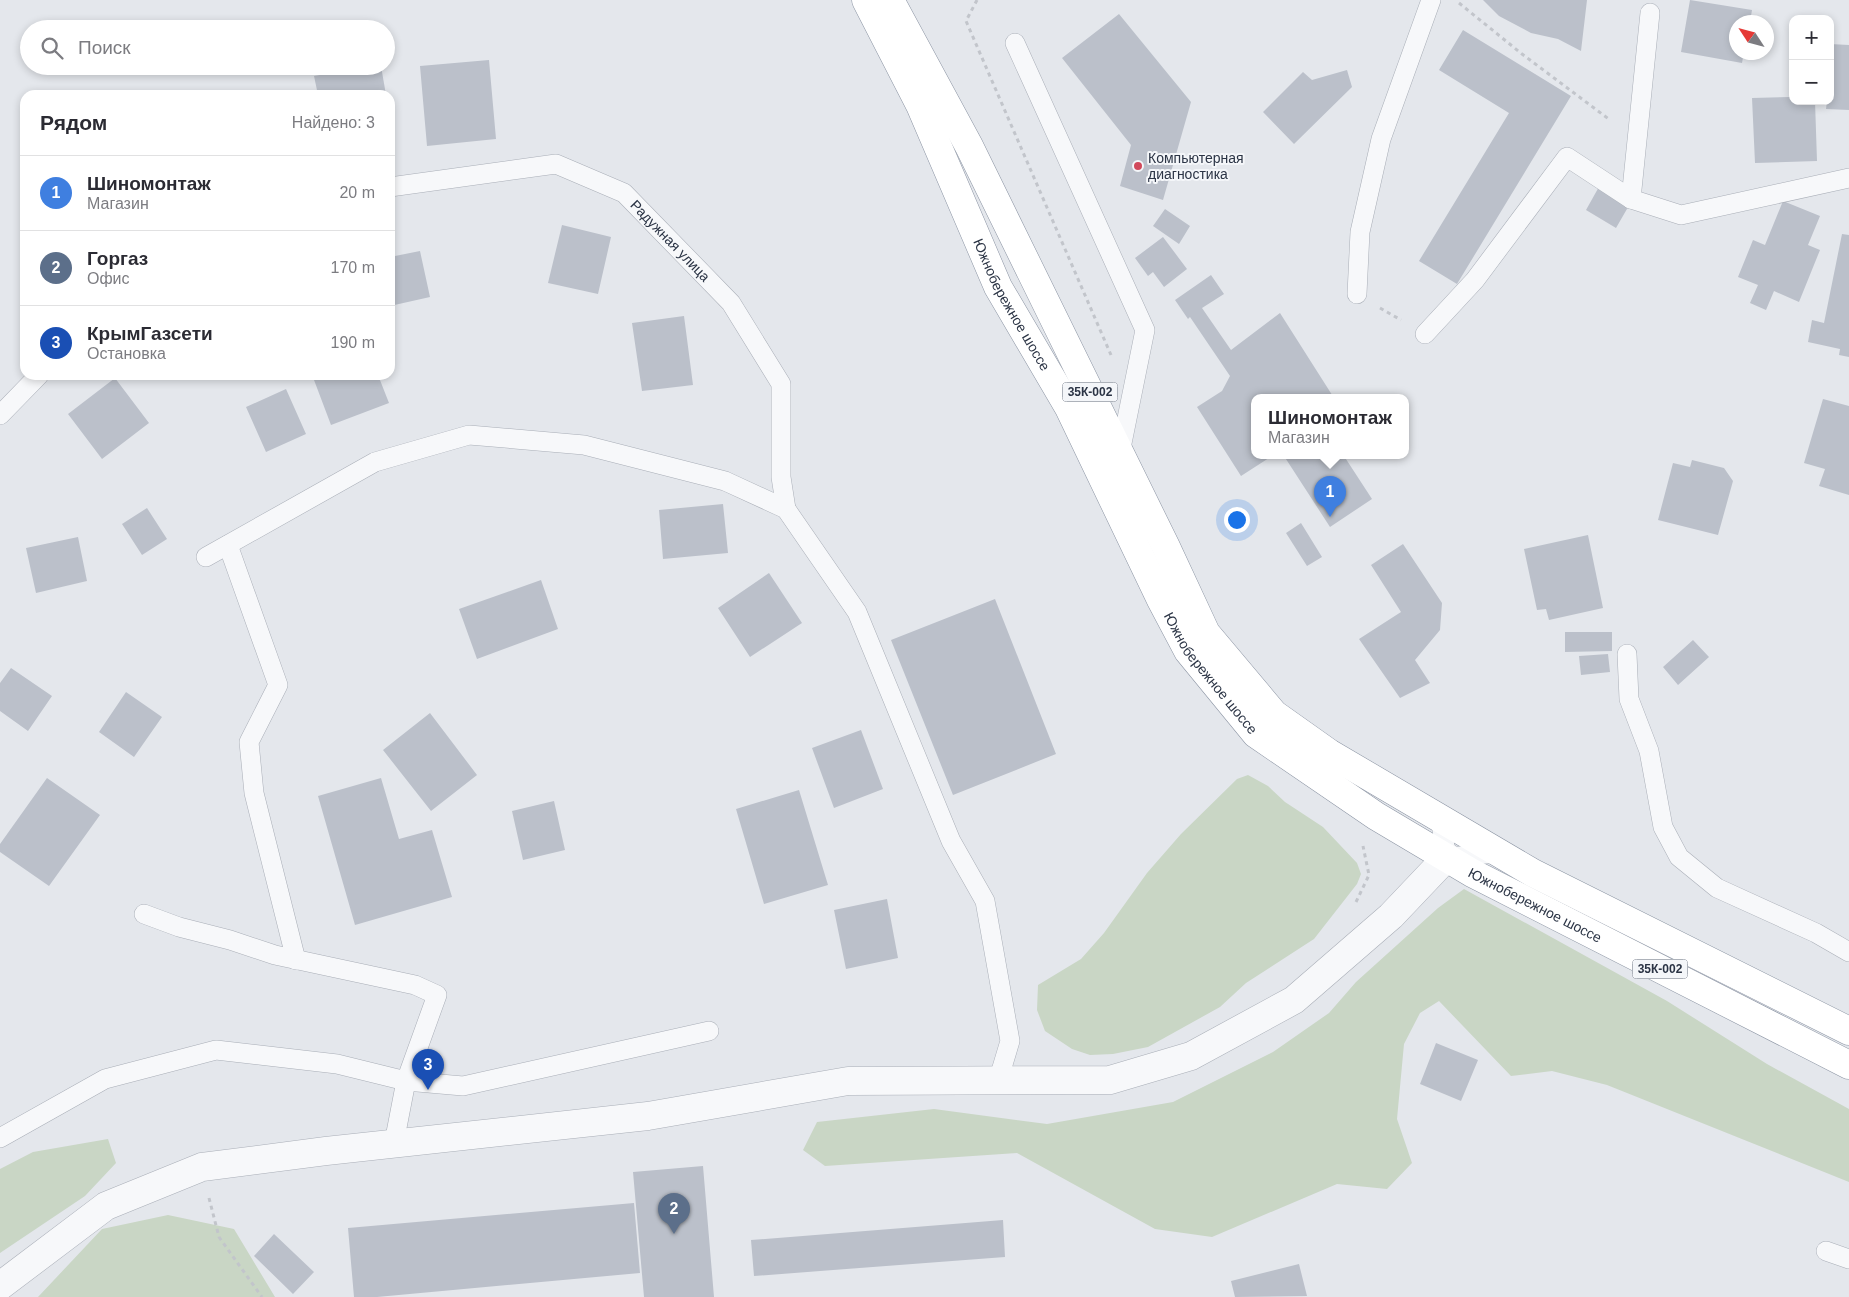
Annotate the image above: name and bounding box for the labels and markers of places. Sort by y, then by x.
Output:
place label: Компьютерная диагностика [1148,150,1244,182]
marker: Компьютерная диагностика [1132,160,1144,172]
pin: 1 [1314,476,1346,517]
pin: 3 [412,1049,444,1090]
pin: 2 [658,1193,690,1234]

